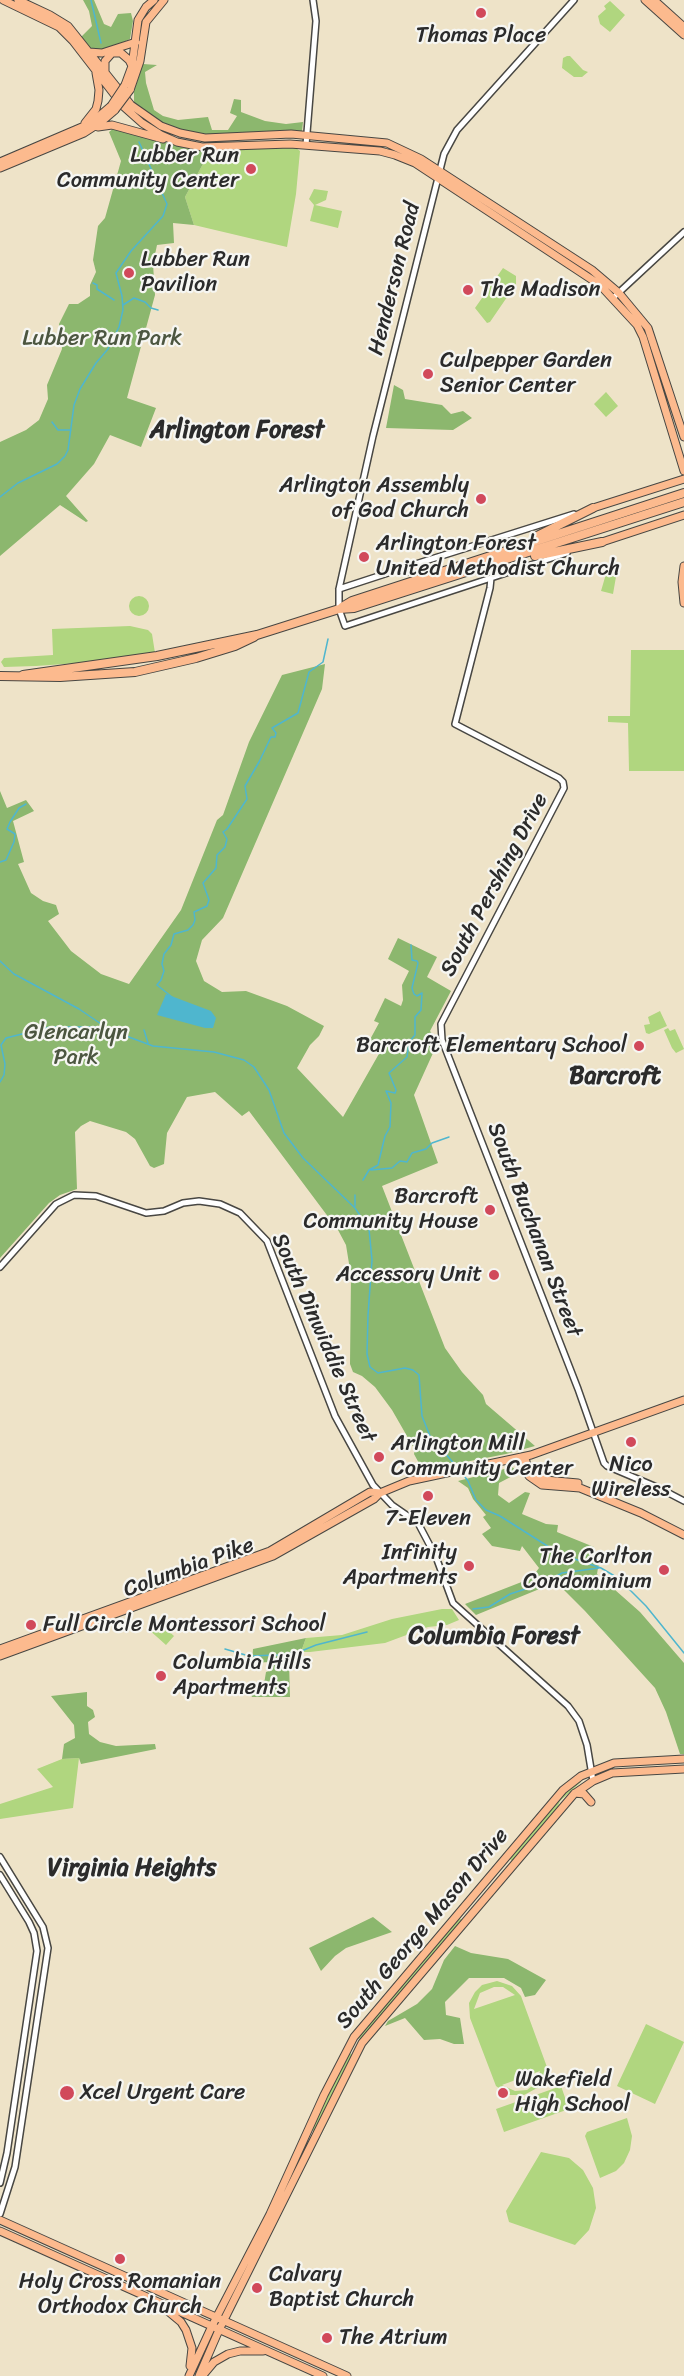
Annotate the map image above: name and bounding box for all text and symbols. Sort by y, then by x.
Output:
marker: Thomas Place [474,6,488,20]
place label: Thomas Place [416,23,546,49]
place label: Lubber Run Community Center [57,143,239,194]
marker: Lubber Run Community Center [244,162,258,176]
street label: Henderson Road [363,200,427,358]
place label: Lubber Run Pavilion [141,247,250,298]
marker: Lubber Run Pavilion [122,266,136,280]
place label: The Madison [480,277,600,303]
marker: The Madison [461,283,475,297]
park label: Lubber Run Park [22,326,182,352]
place label: Culpepper Garden Senior Center [440,348,612,400]
marker: Culpepper Garden Senior Center [421,367,435,381]
district label: Arlington Forest [150,417,324,445]
place label: Arlington Assembly of God Church [279,473,469,524]
marker: Arlington Assembly of God Church [474,492,488,506]
place label: Arlington Forest United Methodist Church [376,531,620,582]
marker: Arlington Forest United Methodist Church [357,550,371,564]
street label: South Pershing Drive [436,789,554,981]
park label: Glencarlyn Park [24,1020,128,1072]
place label: Barcroft Elementary School [356,1033,627,1059]
marker: Barcroft Elementary School [632,1039,646,1053]
district label: Barcroft [569,1063,661,1091]
street label: South Buchanan Street [481,1119,587,1341]
place label: Barcroft Community House [303,1184,478,1236]
marker: Barcroft Community House [483,1203,497,1217]
street label: South Dinwiddie Street [265,1229,381,1447]
place label: Accessory Unit [336,1262,482,1288]
marker: Accessory Unit [487,1268,501,1282]
place label: Arlington Mill Community Center [391,1431,573,1482]
marker: Nico Wireless [624,1435,638,1449]
marker: Arlington Mill Community Center [372,1450,386,1464]
place label: Nico Wireless [591,1452,671,1504]
marker: 7-Eleven [421,1489,435,1503]
place label: 7-Eleven [385,1506,471,1532]
street label: Columbia Pike [120,1532,258,1604]
place label: Infinity Apartments [343,1540,457,1592]
place label: The Carlton Condominium [523,1544,652,1596]
marker: Infinity Apartments [462,1559,476,1573]
marker: The Carlton Condominium [657,1563,671,1577]
place label: Full Circle Montessori School [43,1612,326,1638]
marker: Full Circle Montessori School [24,1618,38,1632]
district label: Columbia Forest [408,1623,580,1651]
place label: Columbia Hills Apartments [173,1650,311,1702]
marker: Columbia Hills Apartments [154,1669,168,1683]
street label: South George Mason Drive [331,1823,515,2035]
district label: Virginia Heights [48,1855,216,1883]
place label: Wakefield High School [515,2067,630,2118]
place label: Xcel Urgent Care [80,2080,245,2106]
marker: Xcel Urgent Care [58,2084,76,2102]
marker: Wakefield High School [496,2086,510,2100]
marker: Holy Cross Romanian Orthodox Church [113,2252,127,2266]
place label: Calvary Baptist Church [269,2262,414,2314]
place label: Holy Cross Romanian Orthodox Church [19,2269,221,2320]
marker: Calvary Baptist Church [250,2281,264,2295]
place label: The Atrium [339,2325,448,2351]
marker: The Atrium [320,2331,334,2345]

